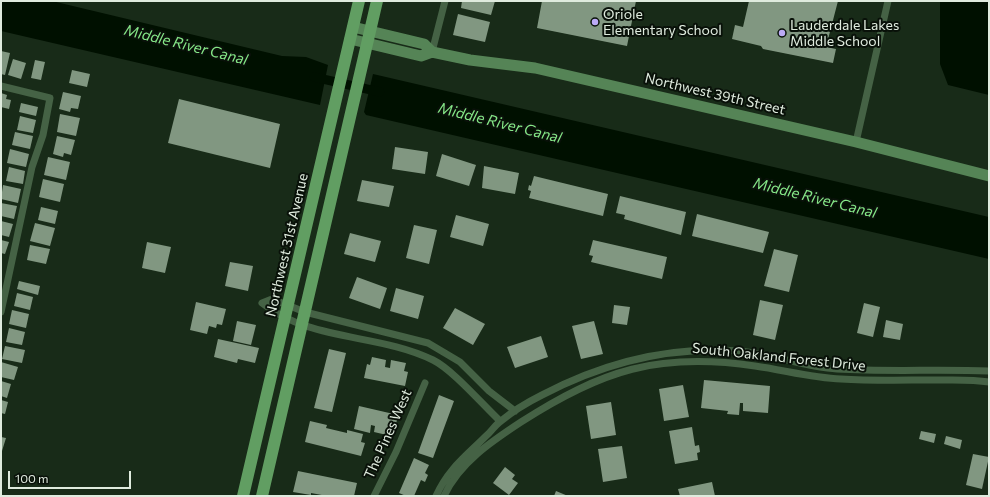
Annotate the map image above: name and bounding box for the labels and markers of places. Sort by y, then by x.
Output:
place label: Oriole Elementary School [603,6,722,38]
marker: Oriole Elementary School [590,17,600,27]
place label: Lauderdale Lakes Middle School [790,17,899,50]
marker: Lauderdale Lakes Middle School [777,28,787,38]

